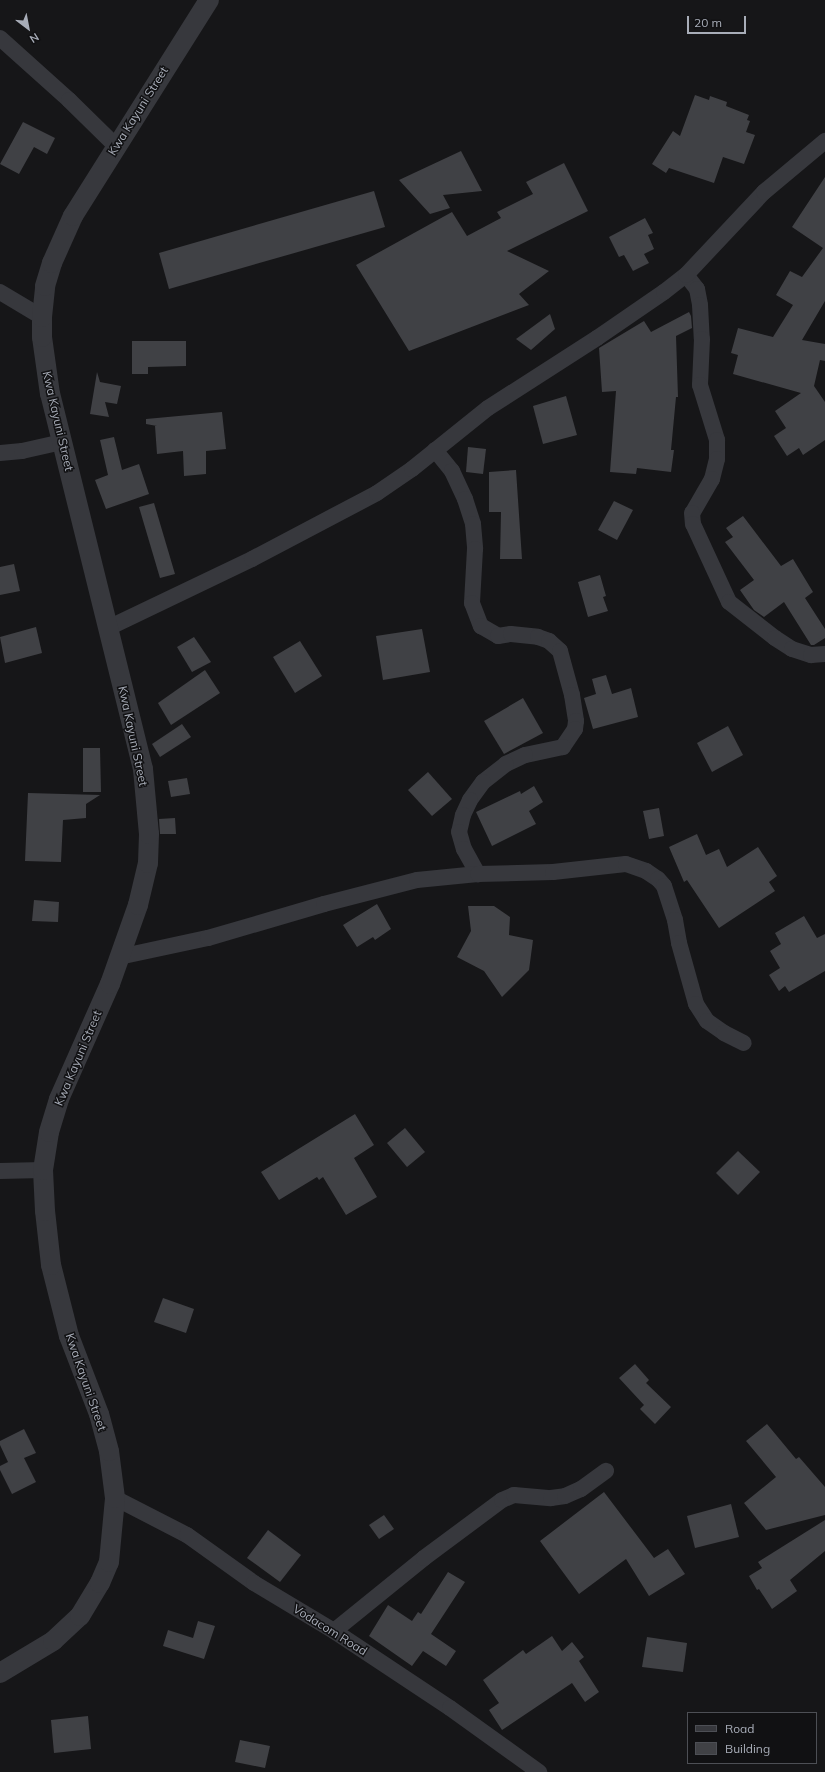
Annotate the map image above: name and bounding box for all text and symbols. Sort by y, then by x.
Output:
north arrow [8,8,48,48]
scale bar [689,8,748,34]
text: 20 m [694,15,722,30]
text: N [27,30,42,46]
street label: Kwa Kayuni Street [105,64,171,158]
street label: Kwa Kayuni Street [39,370,77,472]
street label: Kwa Kayuni Street [115,685,151,787]
street label: Kwa Kayuni Street [51,1008,105,1108]
street label: Kwa Kayuni Street [63,1331,109,1433]
street label: Vodacom Road [290,1601,370,1659]
legend [687,1712,817,1764]
text: Road [725,1721,754,1736]
text: Building [725,1741,770,1756]

